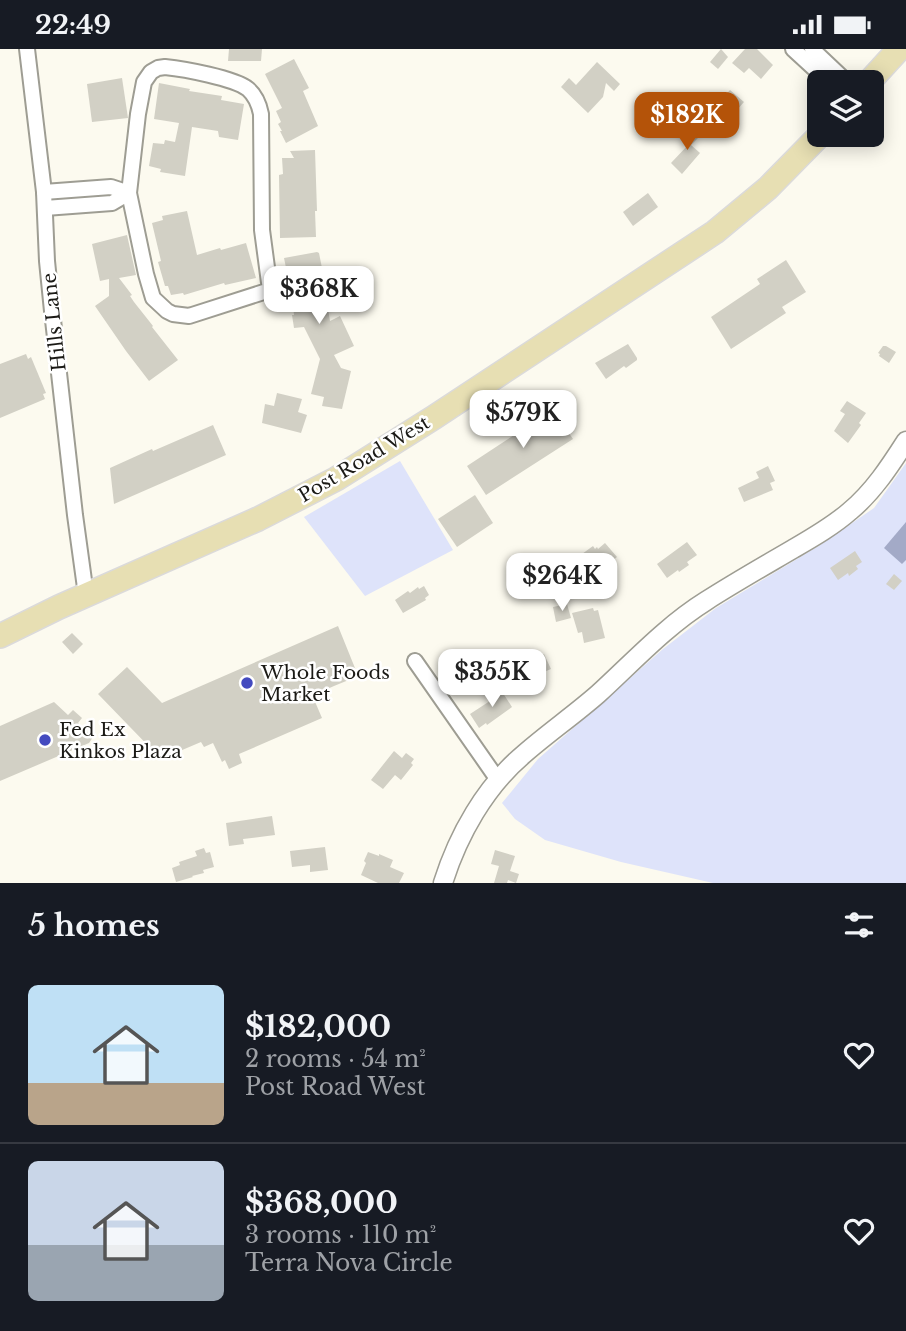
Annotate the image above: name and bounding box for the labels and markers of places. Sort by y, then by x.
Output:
pin: $182K [638,92,736,152]
pin: $368K [270,267,368,326]
pin: $579K [474,391,572,450]
pin: $264K [513,553,611,613]
pin: $355K [443,649,541,709]
place label: Whole Foods Market [260,661,390,706]
marker: Whole Foods Market [239,675,255,691]
place label: Fed Ex Kinkos Plaza [59,718,182,763]
marker: Fed Ex Kinkos Plaza [37,732,53,748]

